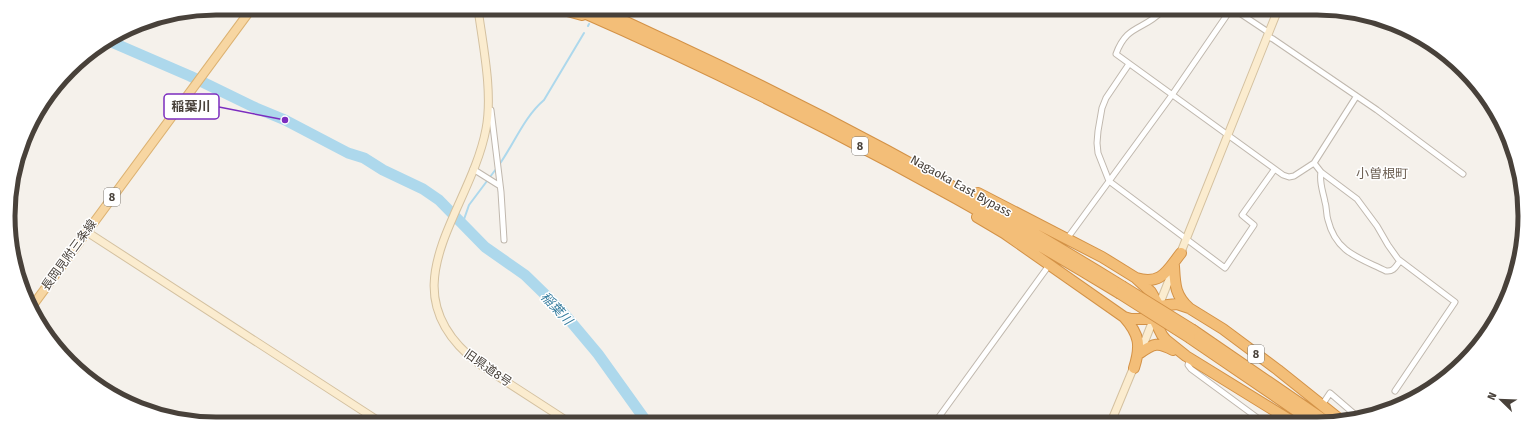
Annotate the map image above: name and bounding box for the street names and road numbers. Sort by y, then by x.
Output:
road number: 8 [852,137,868,155]
street label: Nagaoka East Bypass [908,152,1014,220]
road number: 8 [104,188,120,206]
street label: 長岡見附三条線 [39,217,99,293]
road number: 8 [1248,345,1264,363]
street label: 旧県道8号 [462,347,514,389]

